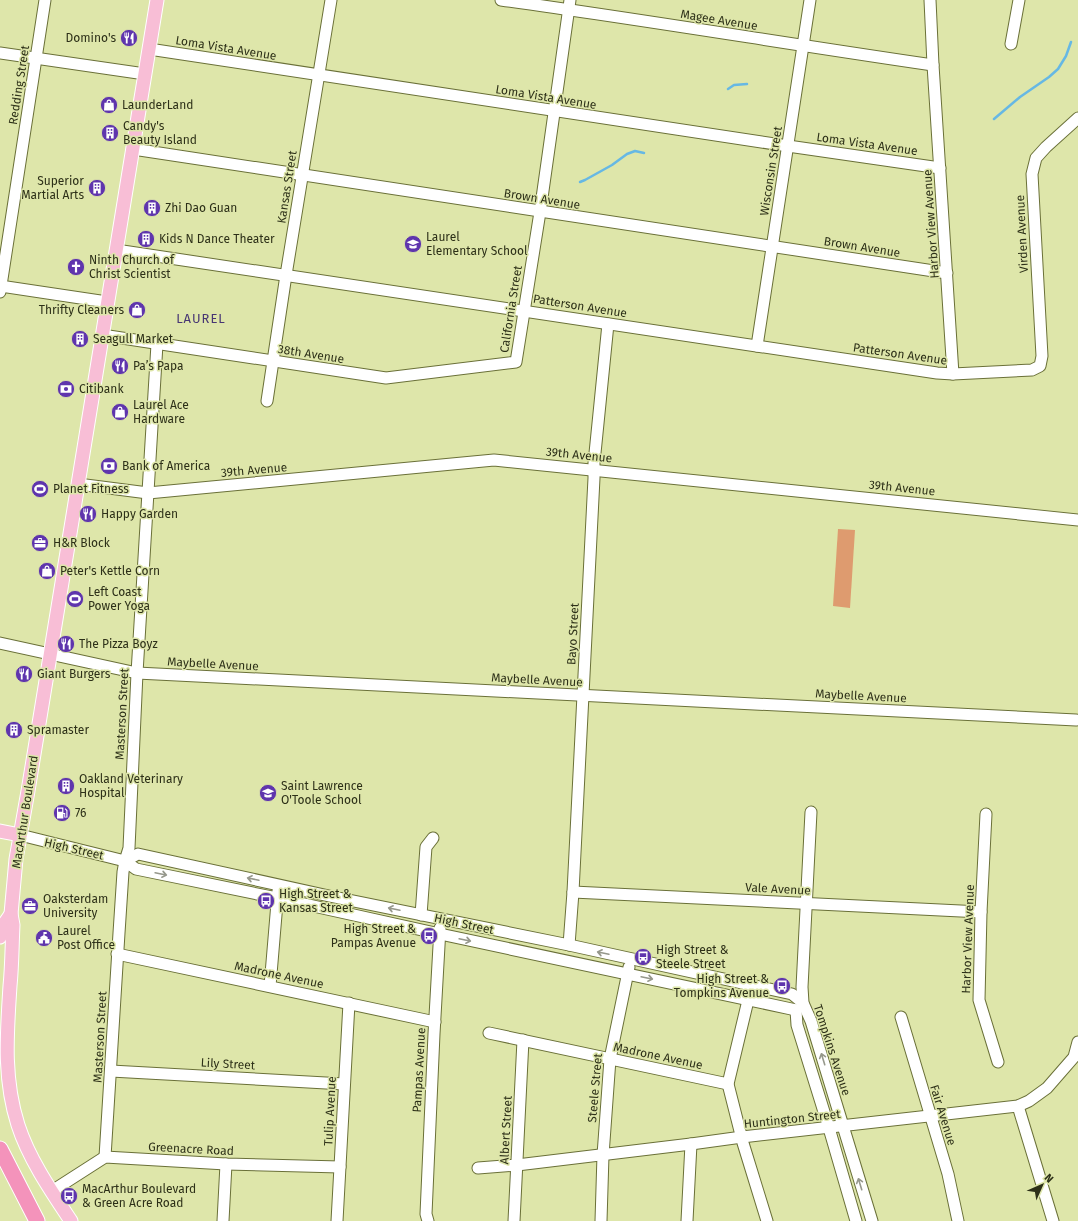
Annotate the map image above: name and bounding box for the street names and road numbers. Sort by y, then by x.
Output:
street label: Magee Avenue [679,7,759,33]
street label: Loma Vista Avenue [174,33,278,63]
street label: Redding Street [6,44,32,126]
street label: Loma Vista Avenue [494,82,598,112]
street label: Wisconsin Street [757,125,785,217]
street label: Loma Vista Avenue [815,130,919,158]
street label: Kansas Street [274,149,300,225]
street label: Harbor View Avenue [920,169,942,279]
street label: Brown Avenue [503,186,581,212]
street label: Virden Avenue [1013,195,1031,273]
street label: Brown Avenue [823,234,901,260]
street label: California Street [497,264,525,354]
street label: Patterson Avenue [532,292,628,320]
street label: Patterson Avenue [852,340,948,368]
street label: 38th Avenue [277,342,345,366]
street label: 39th Avenue [545,445,613,465]
street label: 39th Avenue [220,460,288,480]
street label: 39th Avenue [868,478,936,498]
street label: Bayo Street [564,602,582,665]
street label: Maybelle Avenue [167,655,259,673]
street label: Masterson Street [113,667,131,760]
street label: Maybelle Avenue [491,671,583,689]
street label: Maybelle Avenue [815,687,907,705]
street label: MacArthur Boulevard [9,755,41,869]
street label: High Street [43,835,106,863]
street label: Vale Avenue [745,880,811,898]
street label: Harbor View Avenue [959,884,977,994]
street label: High Street [433,911,496,937]
street label: Madrone Avenue [233,959,325,991]
street label: Masterson Street [91,990,109,1083]
street label: Tompkins Avenue [811,1003,853,1097]
street label: Pampas Avenue [410,1027,428,1113]
street label: Madrone Avenue [612,1040,704,1072]
street label: Steele Street [585,1052,605,1123]
street label: Lily Street [200,1056,256,1072]
street label: Tulip Avenue [321,1076,339,1146]
street label: Fair Avenue [927,1083,959,1147]
street label: Albert Street [497,1095,515,1165]
street label: Huntington Street [743,1107,842,1131]
street label: Greenacre Road [148,1140,234,1158]

